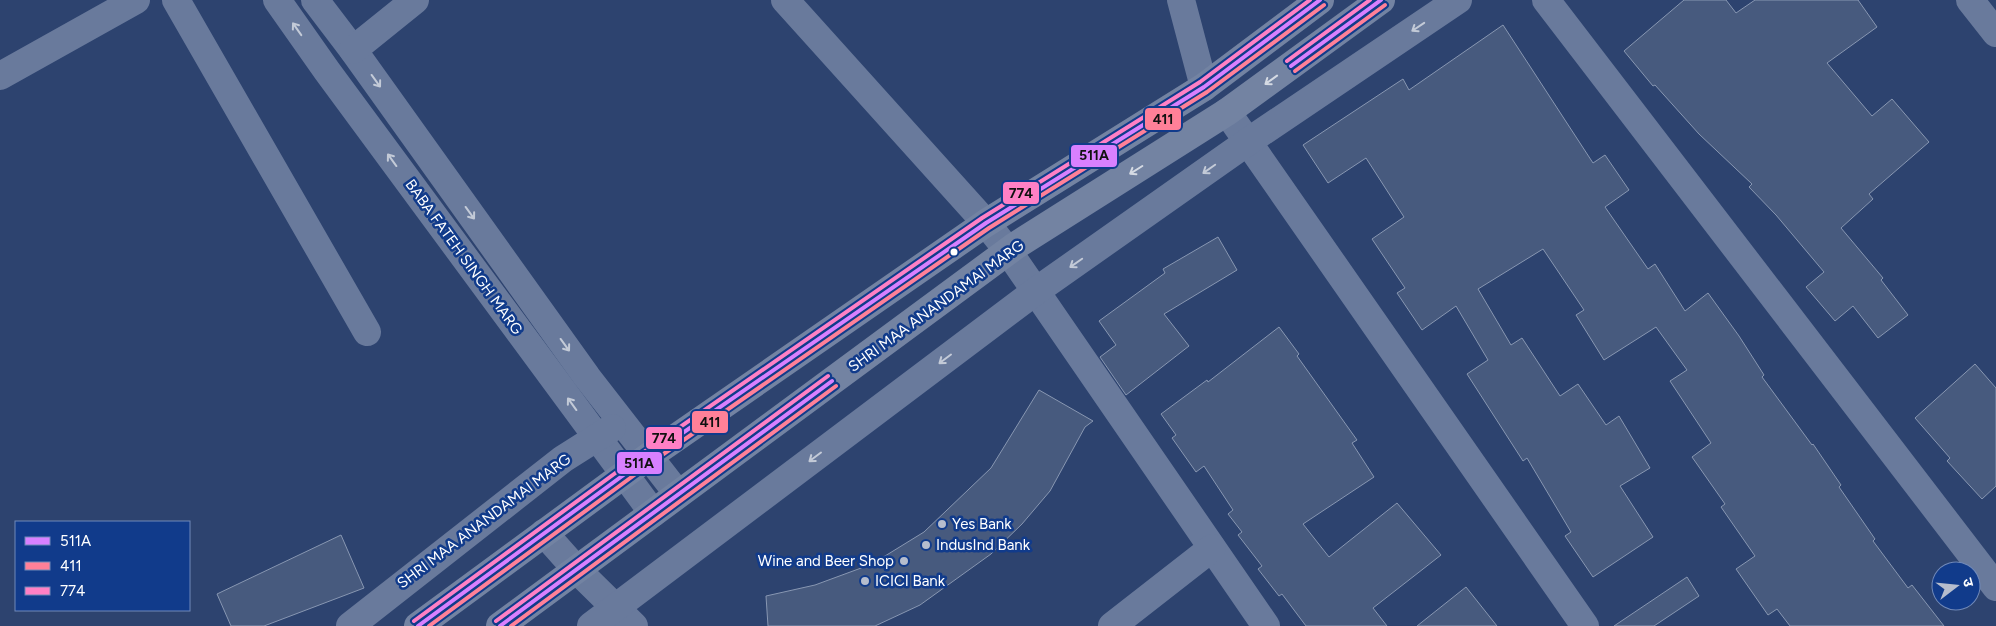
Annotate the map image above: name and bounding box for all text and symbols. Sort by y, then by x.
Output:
one-way arrow [292,22,302,36]
one-way arrow [1411,22,1425,32]
one-way arrow [371,74,381,88]
one-way arrow [1264,75,1278,85]
line badge: 411 [1144,107,1182,131]
text: 411 [1153,111,1173,128]
line badge: 511A [1070,144,1118,168]
text: 511A [1079,147,1109,164]
one-way arrow [387,153,397,167]
one-way arrow [1202,164,1216,174]
one-way arrow [1129,165,1143,175]
street label: BABA FATEH SINGH MARG [402,176,526,338]
line badge: 774 [1002,181,1040,205]
text: 774 [1009,185,1033,202]
one-way arrow [465,206,475,220]
street label: SHRI MAA ANANDAMAI MARG [845,236,1027,376]
unlabelled marker [949,247,959,257]
one-way arrow [1069,258,1083,268]
one-way arrow [560,338,570,352]
one-way arrow [939,354,952,365]
one-way arrow [566,398,577,411]
line badge: 411 [691,410,729,434]
text: 411 [700,414,720,431]
line badge: 774 [645,426,683,450]
text: 774 [652,430,676,447]
street label: SHRI MAA ANANDAMAI MARG [394,450,574,592]
line badge: 511A [616,451,663,475]
one-way arrow [808,452,822,462]
text: 511A [624,455,654,472]
place label: Yes Bank [952,515,1012,533]
marker: Yes Bank [936,518,948,530]
legend [15,521,190,611]
text: 511A [60,532,91,550]
place label: IndusInd Bank [936,536,1031,554]
marker: IndusInd Bank [920,539,932,551]
place label: Wine and Beer Shop [758,552,894,570]
marker: Wine and Beer Shop [898,555,910,567]
text: 411 [60,557,82,575]
north arrow [1931,561,1981,611]
place label: ICICI Bank [875,572,946,590]
marker: ICICI Bank [859,575,871,587]
text: उ [1959,576,1978,590]
text: 774 [60,582,85,600]

